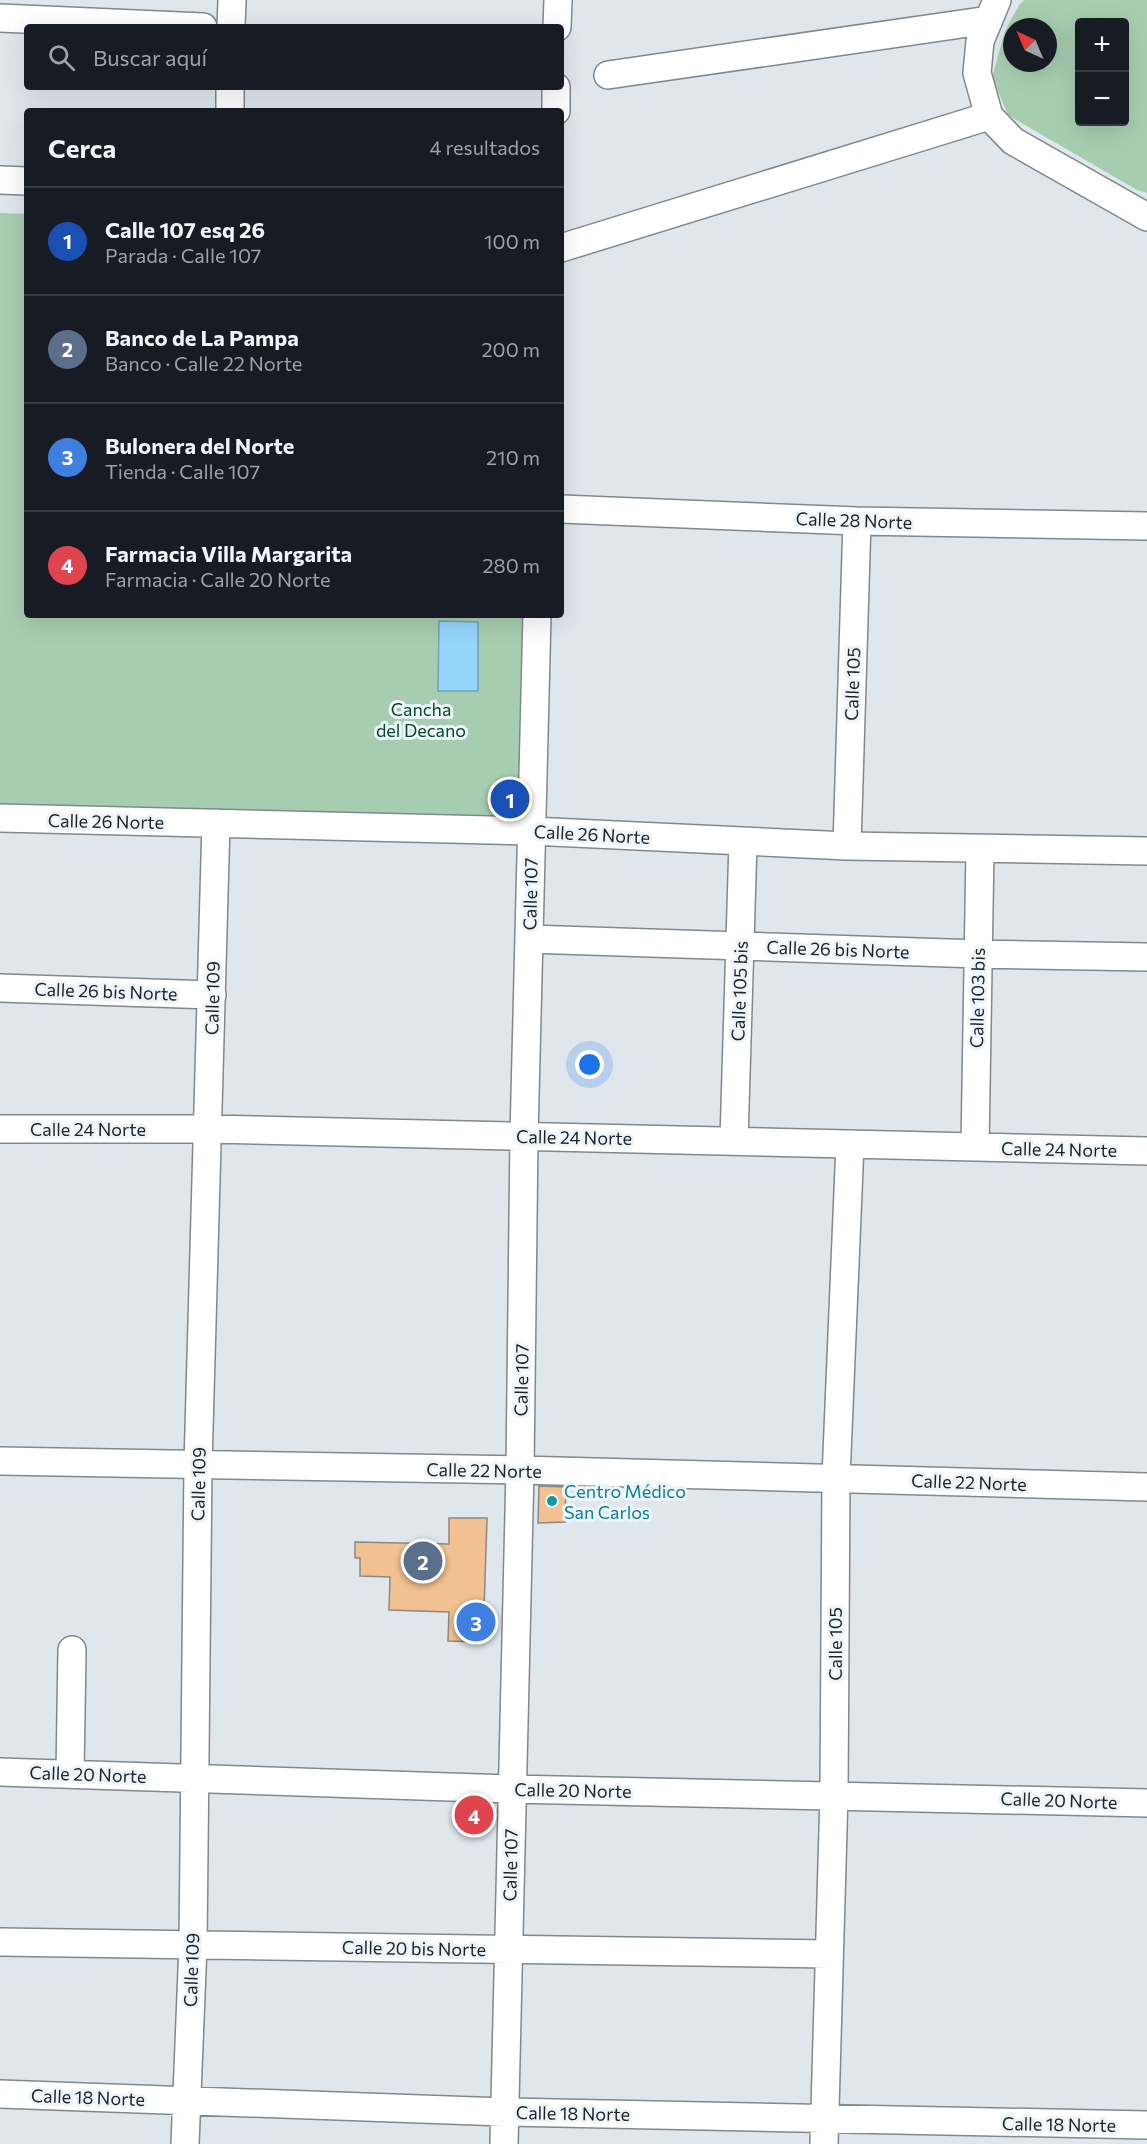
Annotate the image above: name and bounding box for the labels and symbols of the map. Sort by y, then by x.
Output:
north arrow [1003,18,1057,72]
street label: Calle 28 Norte [795,507,913,533]
street label: Calle 105 [840,647,864,721]
park label: Cancha del Decano [376,698,466,741]
pin: 1 [490,776,530,822]
street label: Calle 26 Norte [48,809,164,833]
street label: Calle 26 Norte [533,820,651,848]
street label: Calle 107 [518,857,542,931]
street label: Calle 26 bis Norte [766,936,910,962]
street label: Calle 105 bis [726,940,752,1042]
street label: Calle 103 bis [965,948,989,1048]
street label: Calle 109 [200,961,224,1035]
street label: Calle 26 bis Norte [34,978,178,1004]
your location [575,1050,604,1079]
street label: Calle 24 Norte [30,1118,146,1140]
street label: Calle 24 Norte [516,1125,632,1149]
street label: Calle 24 Norte [1001,1137,1117,1161]
street label: Calle 107 [509,1343,533,1417]
street label: Calle 109 [186,1447,210,1521]
street label: Calle 22 Norte [426,1458,542,1482]
street label: Calle 22 Norte [911,1469,1027,1495]
place label: Centro Médico San Carlos [564,1480,686,1523]
marker: Centro Médico San Carlos [545,1494,559,1508]
pin: 2 [404,1538,442,1584]
pin: 3 [456,1600,496,1644]
street label: Calle 105 [824,1607,846,1681]
street label: Calle 20 Norte [29,1761,147,1787]
street label: Calle 20 Norte [514,1778,632,1802]
street label: Calle 20 Norte [1000,1787,1118,1813]
pin: 4 [454,1792,494,1838]
street label: Calle 107 [498,1828,522,1902]
street label: Calle 109 [179,1933,203,2007]
street label: Calle 20 bis Norte [342,1936,486,1960]
street label: Calle 18 Norte [31,2084,145,2110]
street label: Calle 18 Norte [516,2101,630,2125]
street label: Calle 18 Norte [1002,2112,1116,2136]

